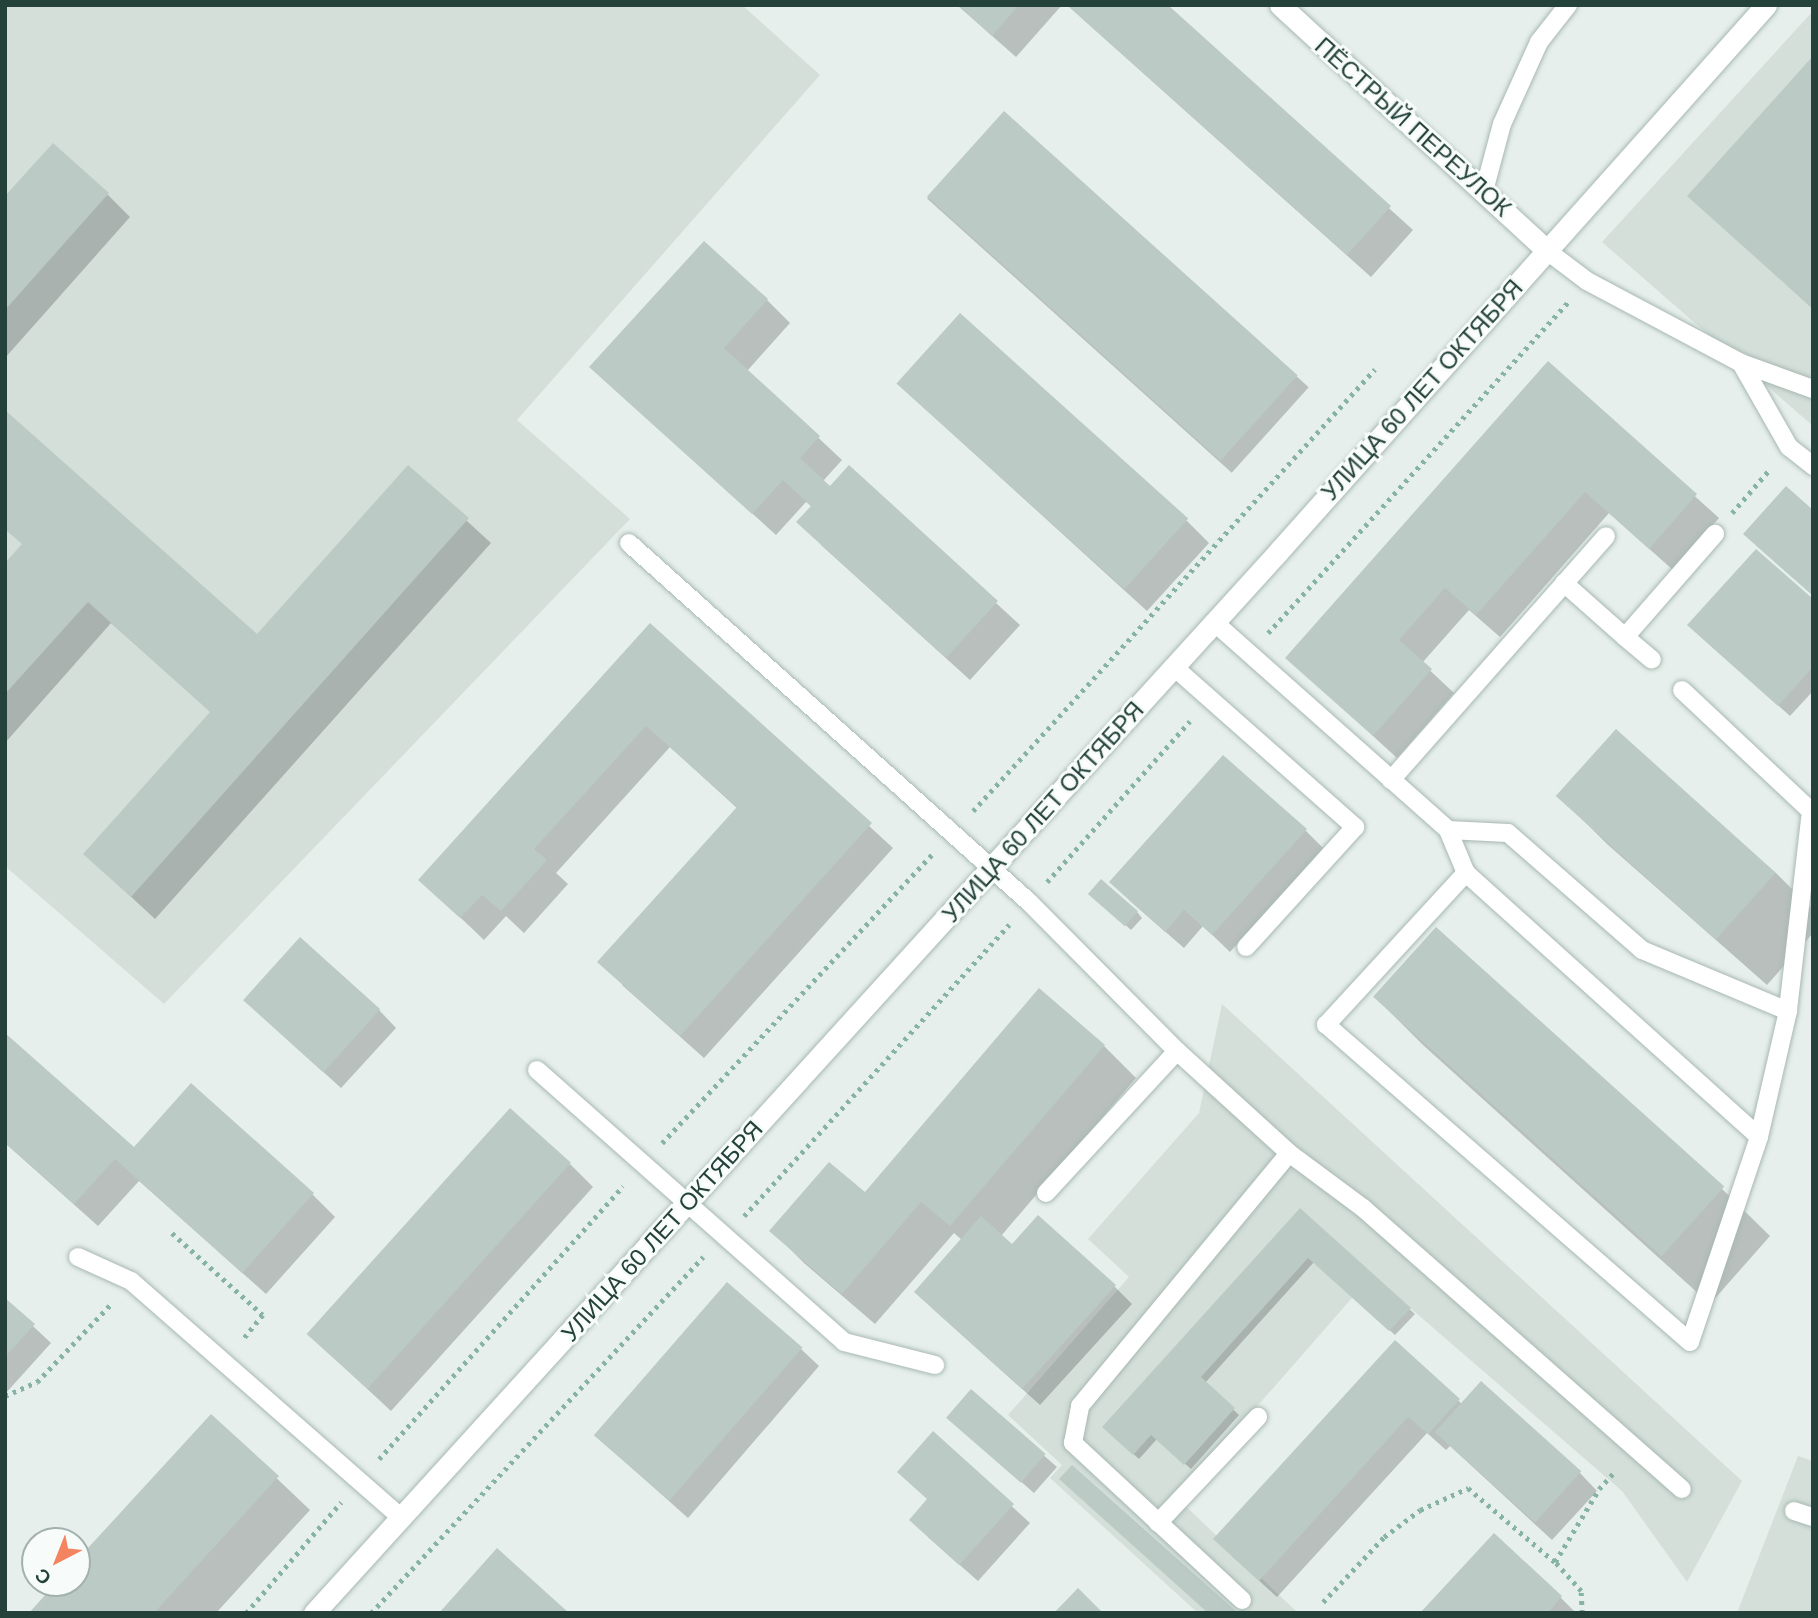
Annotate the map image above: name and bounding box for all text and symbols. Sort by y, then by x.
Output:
street label: ПЁСТРЫЙ ПЕРЕУЛОК [1309,31,1517,223]
street label: УЛИЦА 60 ЛЕТ ОКТЯБРЯ [1315,274,1529,506]
street label: УЛИЦА 60 ЛЕТ ОКТЯБРЯ [936,696,1150,928]
street label: УЛИЦА 60 ЛЕТ ОКТЯБРЯ [555,1115,769,1347]
north arrow [21,1527,91,1597]
text: С [31,1564,55,1589]

